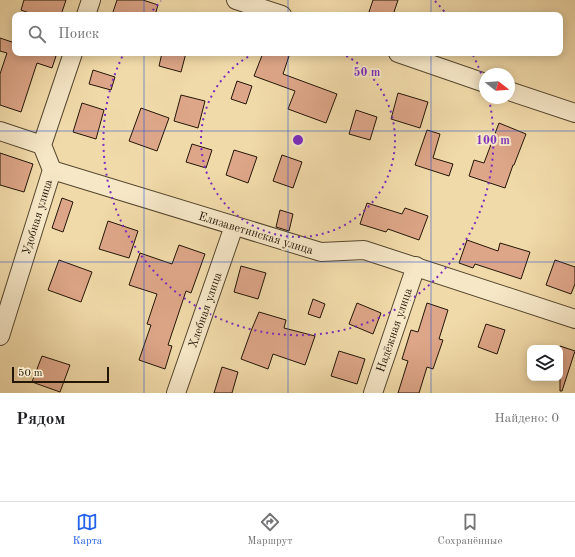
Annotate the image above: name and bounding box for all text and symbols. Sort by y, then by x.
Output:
search box [12,12,563,56]
icon: search [26,23,48,45]
text: Поиск [58,27,99,42]
text: 50 m [354,66,381,79]
north arrow [479,68,515,104]
centre of rings [291,133,305,147]
text: 100 m [476,135,510,147]
street label: Удобная улица [21,178,55,256]
street label: Елизаветинская улица [197,211,315,257]
street label: Хлебная улица [187,271,225,350]
street label: Надёжная улица [375,287,415,374]
map controls [527,345,563,381]
button: layers [527,345,563,381]
scale bar [12,365,109,384]
text: 50 m [18,368,43,379]
text: Рядом [16,411,65,428]
text: Найдено: 0 [495,412,559,425]
tab: Карта [73,511,102,549]
tab: Маршрут [247,511,293,549]
tab: Сохранённые [438,511,502,549]

